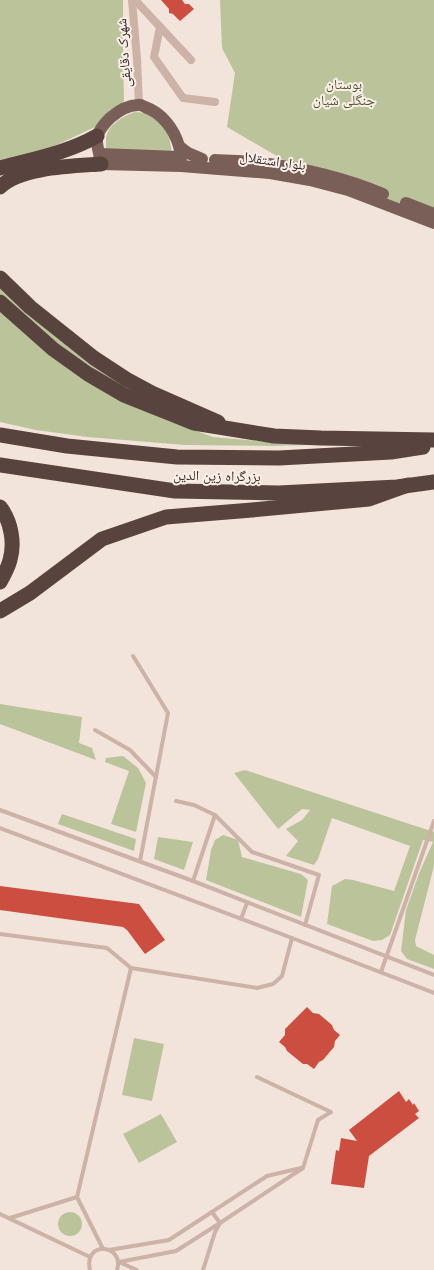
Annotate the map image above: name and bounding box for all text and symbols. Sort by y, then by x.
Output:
street label: شهرک دقایقی [112,18,135,88]
park label: بوستان جنگلی شیان [313,75,375,109]
street label: بلوار استقلال [239,147,307,174]
street label: بزرگراه زین الدین [173,466,261,485]

